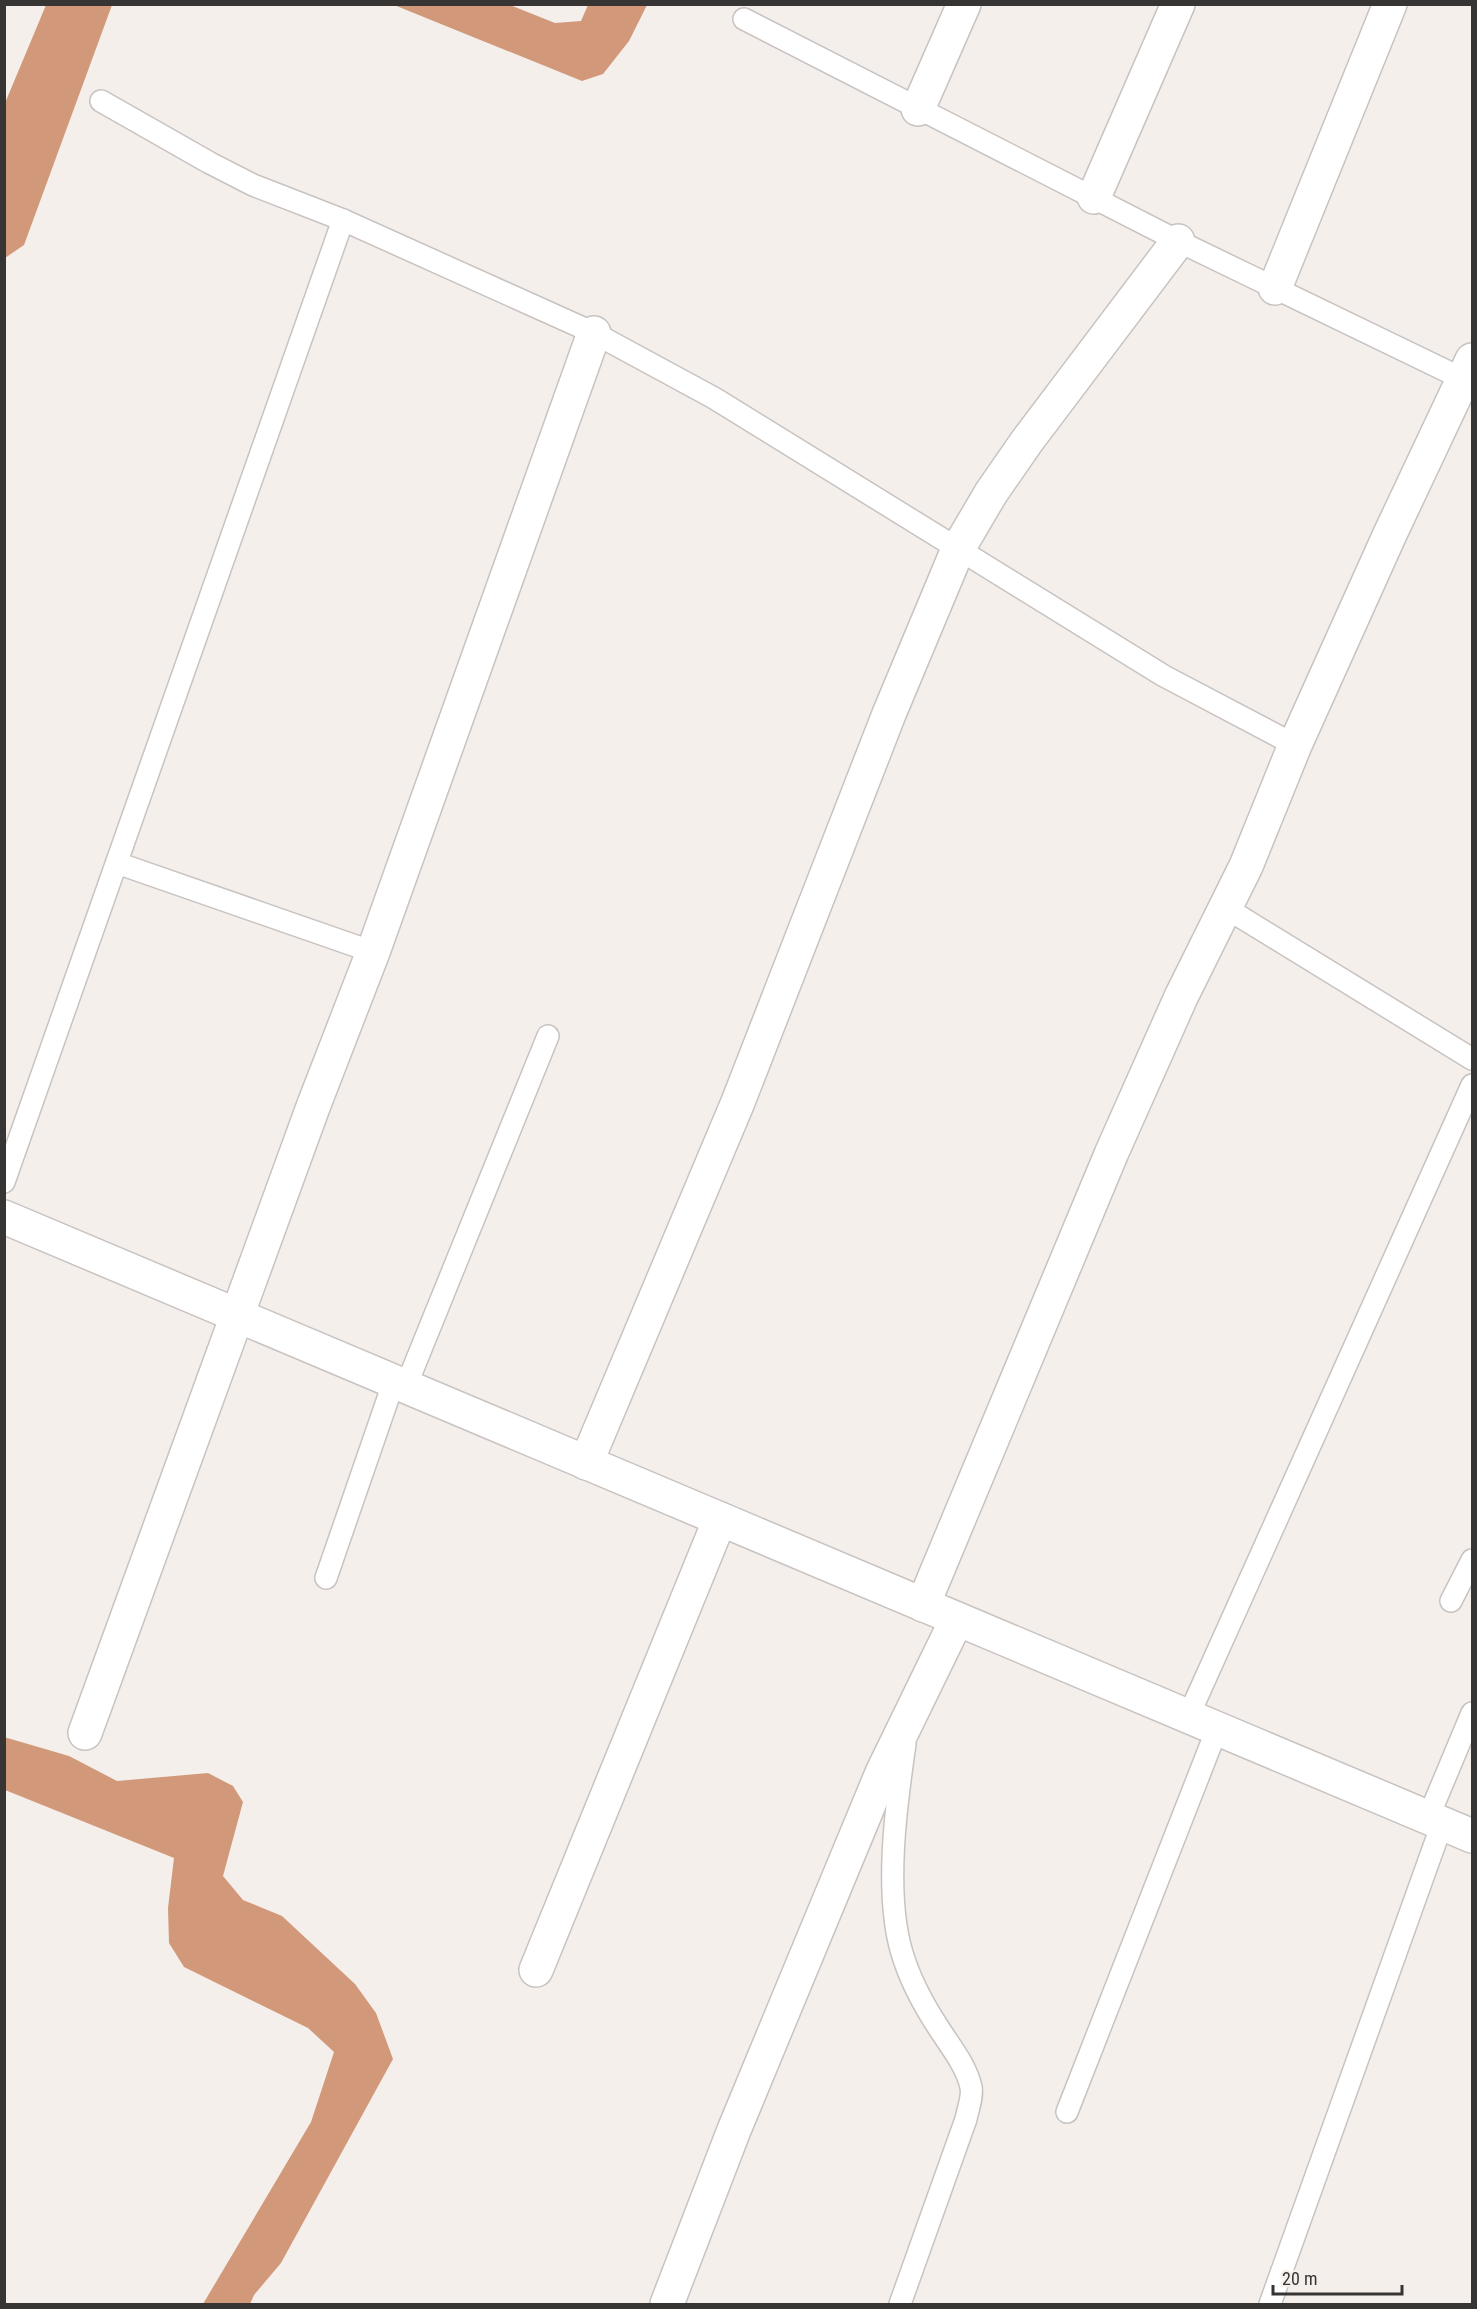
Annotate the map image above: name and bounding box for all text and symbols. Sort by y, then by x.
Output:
scale bar [1273,2258,1402,2296]
text: 20 m [1282,2268,1317,2289]

